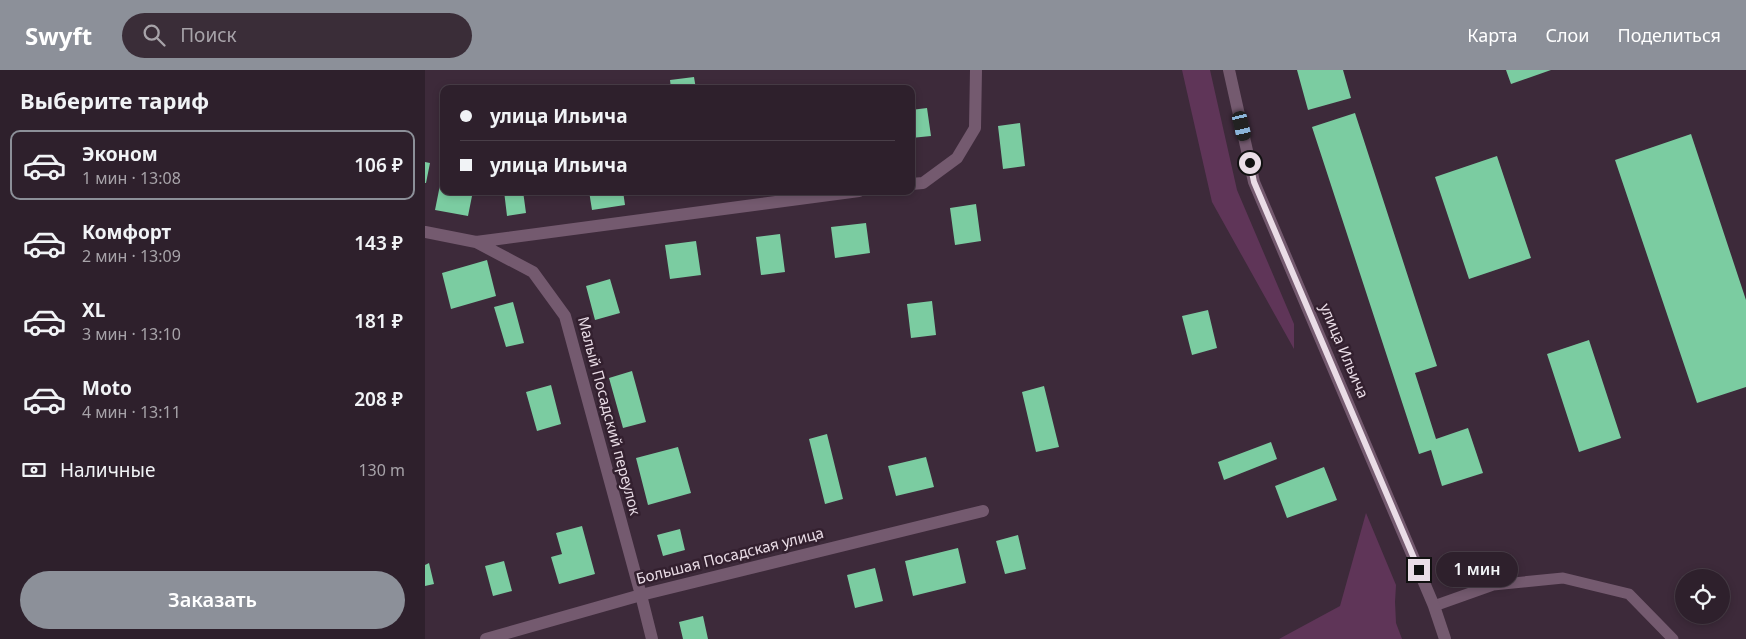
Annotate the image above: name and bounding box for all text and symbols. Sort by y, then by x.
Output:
search box [122,13,472,58]
text: Swyft [25,19,92,52]
icon: search [140,21,168,49]
text: Поиск [180,22,237,48]
text: Карта [1467,23,1517,47]
text: Слои [1545,23,1589,47]
text: Поделиться [1617,23,1721,47]
text: Выберите тариф [20,85,209,115]
text: улица Ильича [490,103,628,129]
car [1231,110,1252,142]
text: Эконом [82,141,158,167]
icon: car [22,143,67,188]
text: 106 ₽ [354,152,403,178]
text: улица Ильича [490,152,628,178]
route start [1239,152,1261,174]
text: 1 мин · 13:08 [82,167,181,189]
text: Комфорт [82,219,171,245]
icon: car [22,221,67,266]
text: 143 ₽ [354,230,403,256]
text: 2 мин · 13:09 [82,245,181,267]
text: XL [82,297,105,323]
icon: car [22,299,67,344]
street label: улица Ильича [1316,300,1374,401]
text: 181 ₽ [354,308,403,334]
street label: Малый Посадский переулок [574,314,646,517]
text: 3 мин · 13:10 [82,323,181,345]
text: Moto [82,375,132,401]
icon: car [22,377,67,422]
text: 208 ₽ [354,386,403,412]
text: 4 мин · 13:11 [82,401,181,423]
icon: cash [20,456,48,484]
text: Наличные [60,457,155,483]
text: 130 m [358,459,405,481]
street label: Большая Посадская улица [634,522,826,588]
callout: 1 мин [1437,552,1519,588]
text: 1 мин [1454,558,1501,580]
route end [1408,559,1430,581]
map controls [1675,569,1730,624]
button: locate [1675,569,1730,624]
button: Заказать [20,571,405,629]

